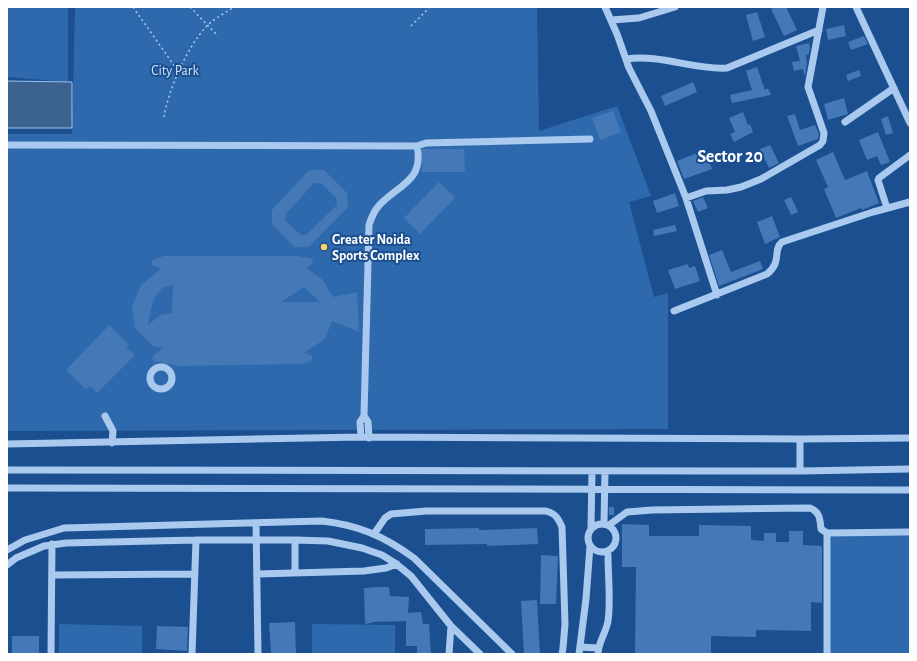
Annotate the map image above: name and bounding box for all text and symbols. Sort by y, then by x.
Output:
park label: City Park [151,64,199,78]
district label: Sector 20 [697,148,763,166]
place label: Greater Noida Sports Complex [332,233,420,263]
marker: Greater Noida Sports Complex [319,242,329,252]

